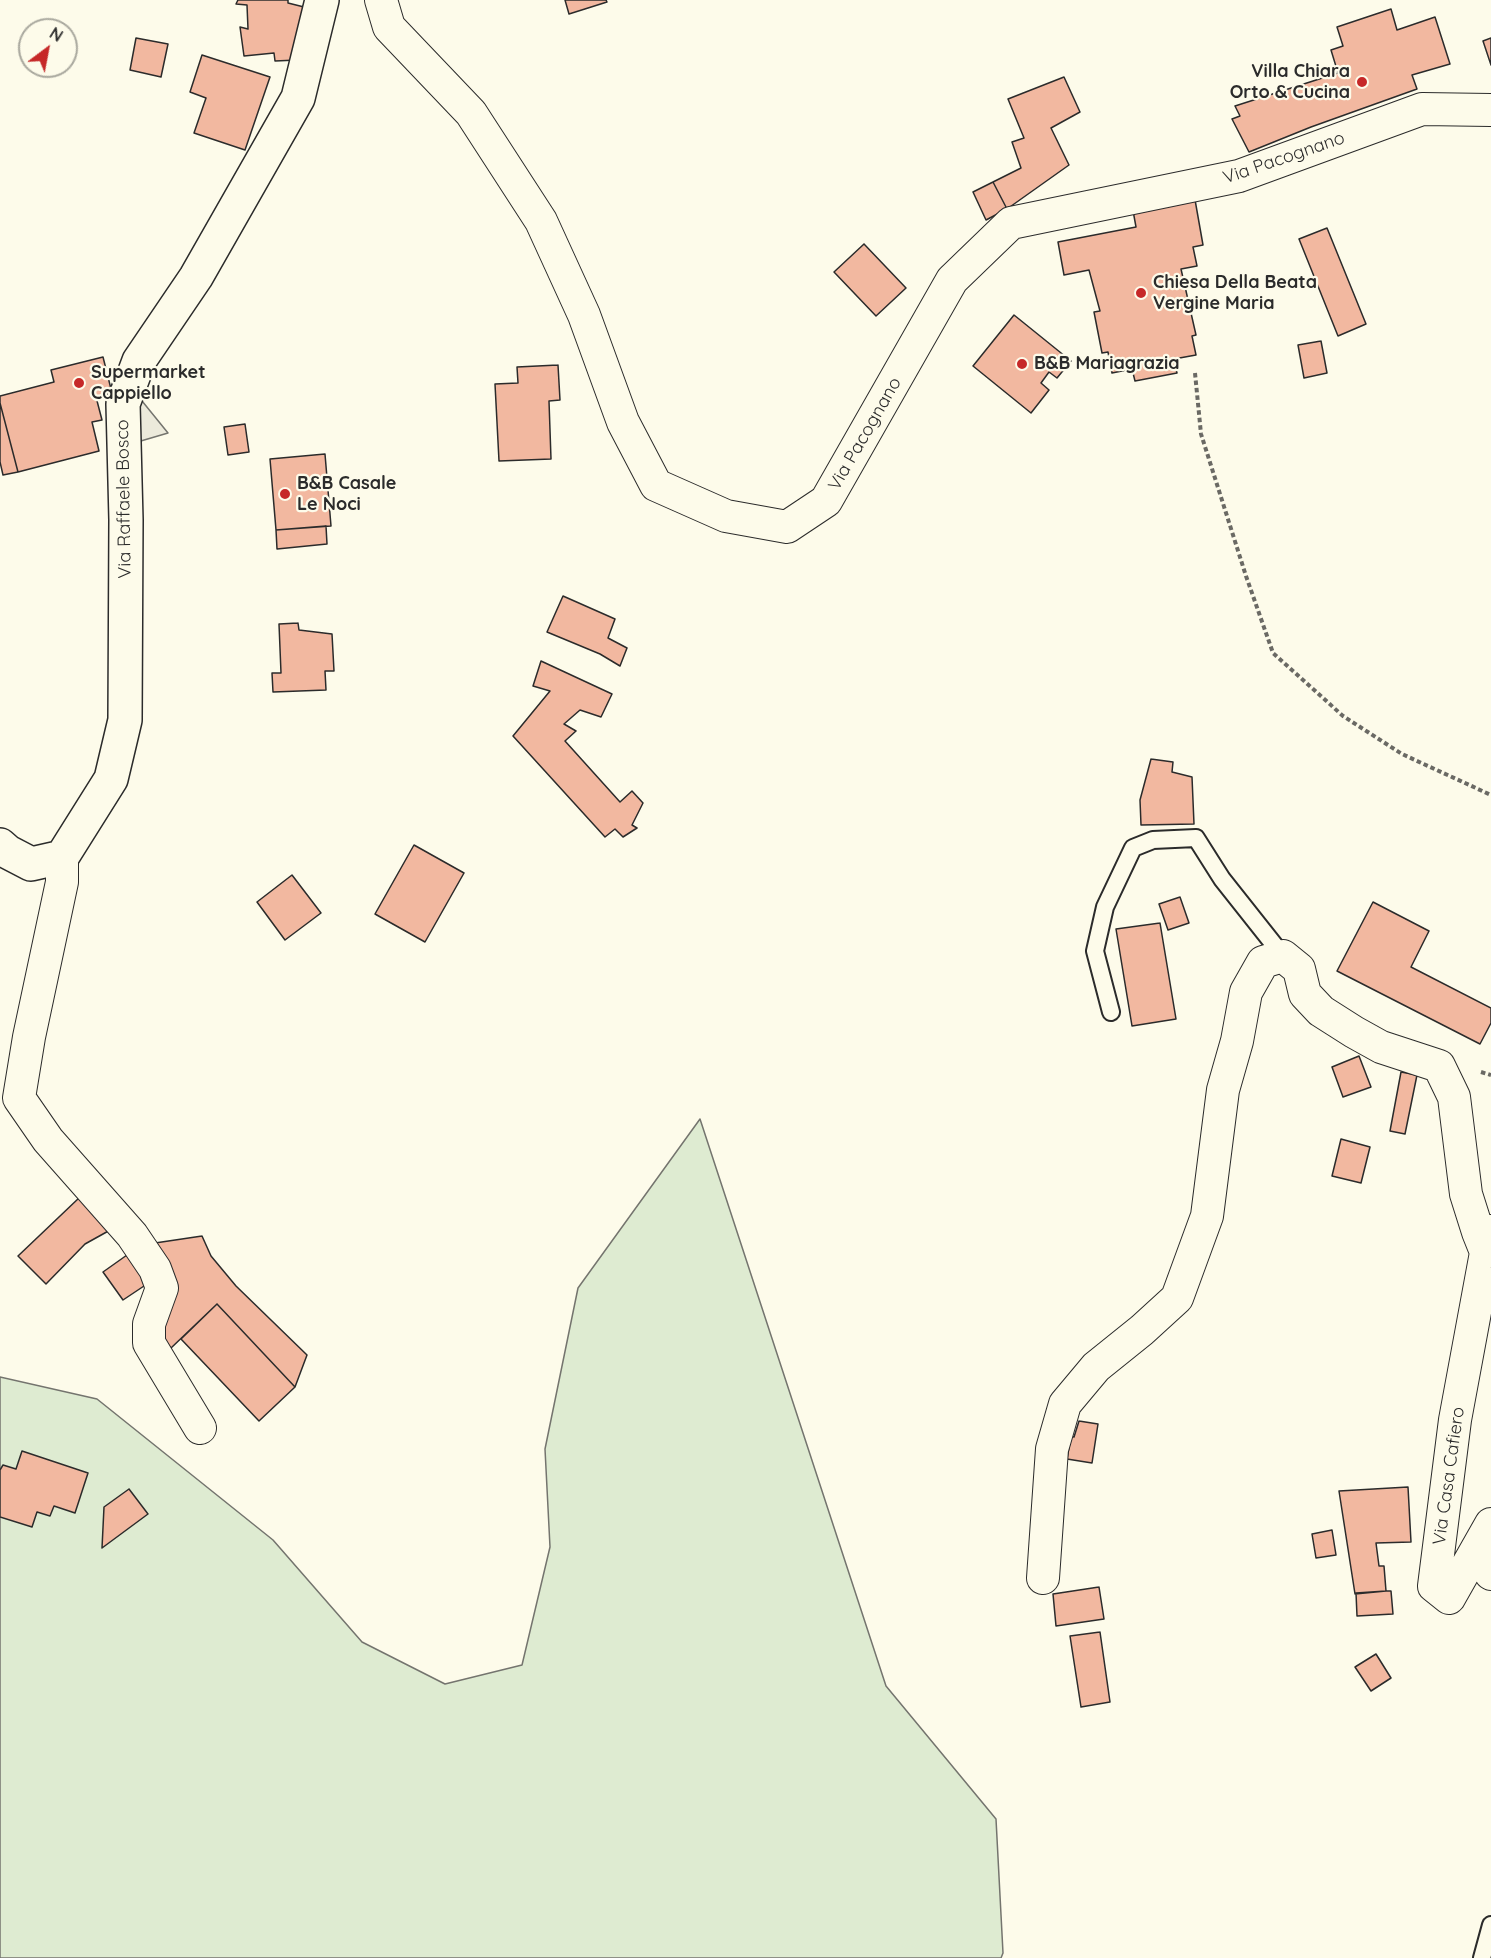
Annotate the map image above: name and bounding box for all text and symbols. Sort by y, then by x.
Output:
north arrow [18,18,78,78]
text: N [46,23,67,46]
place label: Villa Chiara Orto & Cucina [1230,61,1350,104]
marker: Villa Chiara Orto & Cucina [1355,75,1369,89]
street label: Via Pacognano [1220,127,1348,189]
place label: Chiesa Della Beata Vergine Maria [1153,272,1317,314]
marker: Chiesa Della Beata Vergine Maria [1134,286,1148,300]
place label: B&B Mariagrazia [1034,353,1179,375]
marker: B&B Mariagrazia [1015,357,1029,371]
place label: Supermarket Cappiello [91,362,206,404]
street label: Via Pacognano [824,374,906,494]
marker: Supermarket Cappiello [72,376,86,390]
street label: Via Raffaele Bosco [112,419,136,579]
place label: B&B Casale Le Noci [297,473,396,516]
marker: B&B Casale Le Noci [278,487,292,501]
street label: Via Casa Cafiero [1429,1406,1469,1546]

